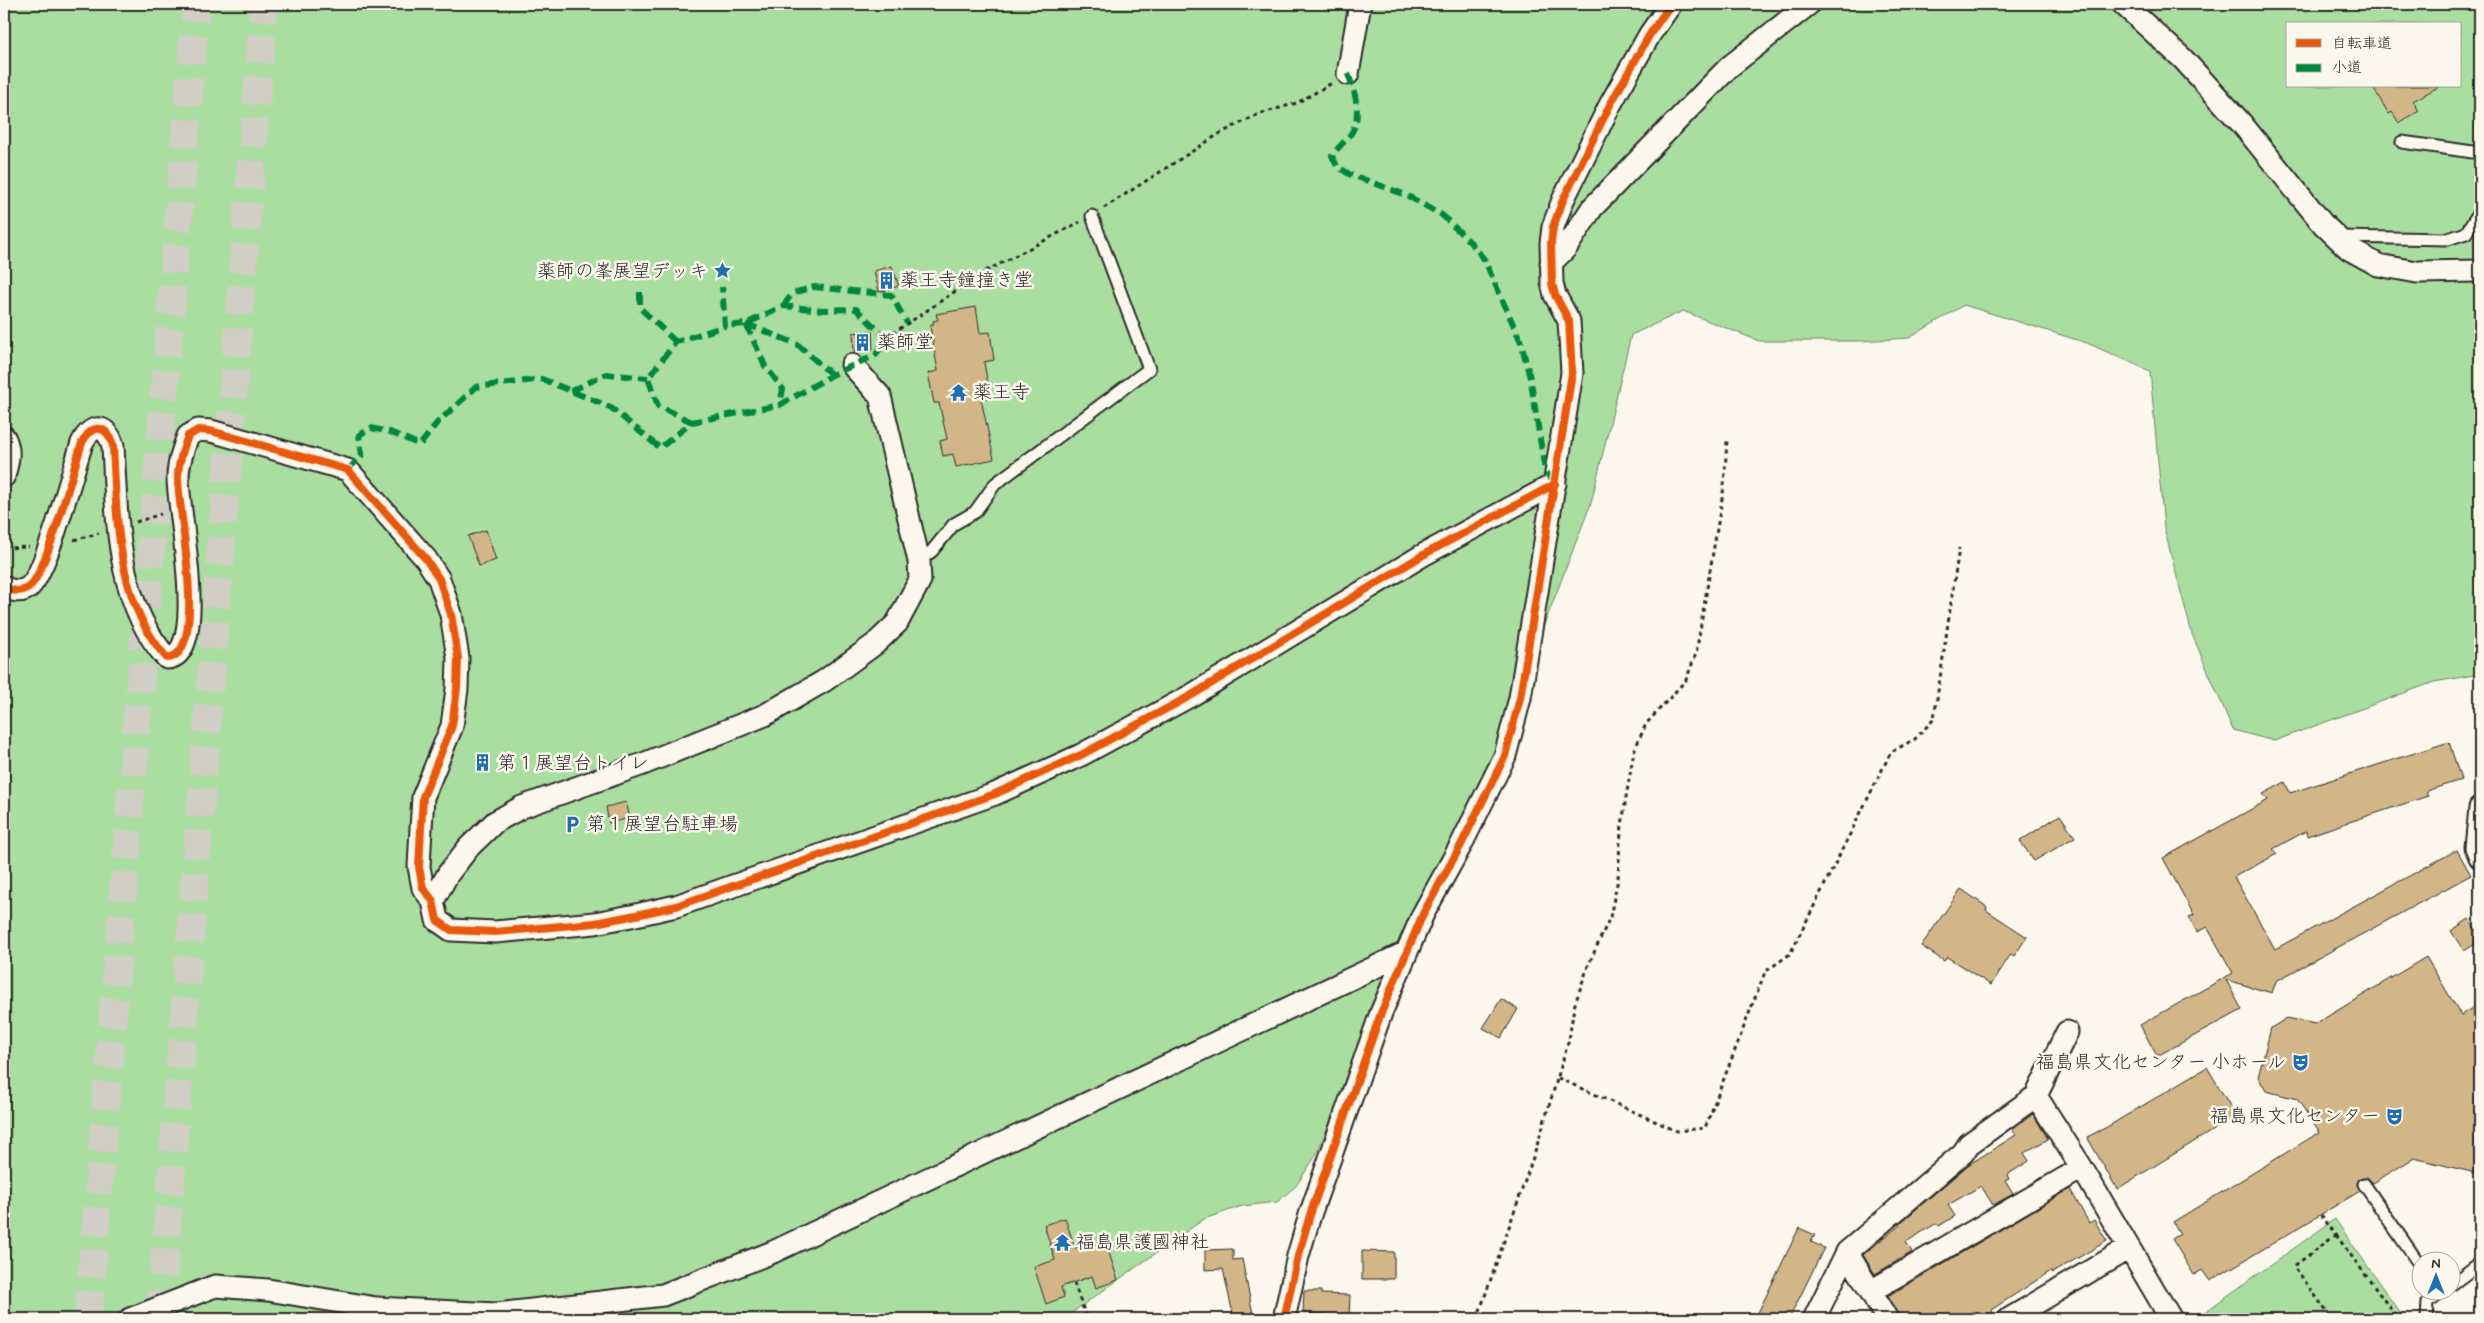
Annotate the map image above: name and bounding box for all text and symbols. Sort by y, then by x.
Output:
legend [2286,22,2462,88]
text: 自転車道 [2332,34,2392,54]
text: 小道 [2332,58,2362,78]
place label: 薬師の峯展望デッキ [537,259,708,284]
place icon: 薬師の峯展望デッキ [712,261,732,281]
place label: 薬王寺鐘撞き堂 [900,268,1033,293]
building icon: 薬王寺鐘撞き堂 [876,270,896,290]
place label: 薬師堂 [877,330,934,355]
building icon: 薬師堂 [853,332,873,352]
place label: 薬王寺 [973,380,1030,405]
temple icon: 薬王寺 [949,382,969,402]
place label: 第１展望台トイレ [497,751,649,776]
building icon: 第１展望台トイレ [473,753,493,773]
place label: 第１展望台駐車場 [586,812,738,837]
parking icon: 第１展望台駐車場 [562,814,582,834]
place label: 福島県文化センター 小ホール [2036,1050,2286,1075]
theatre icon: 福島県文化センター 小ホール [2290,1052,2310,1072]
place label: 福島県文化センター [2210,1104,2380,1129]
theatre icon: 福島県文化センター [2384,1106,2404,1126]
place label: 福島県護國神社 [1076,1230,1209,1255]
temple icon: 福島県護國神社 [1052,1232,1072,1252]
north arrow [2412,1250,2462,1300]
text: N [2431,1255,2441,1273]

